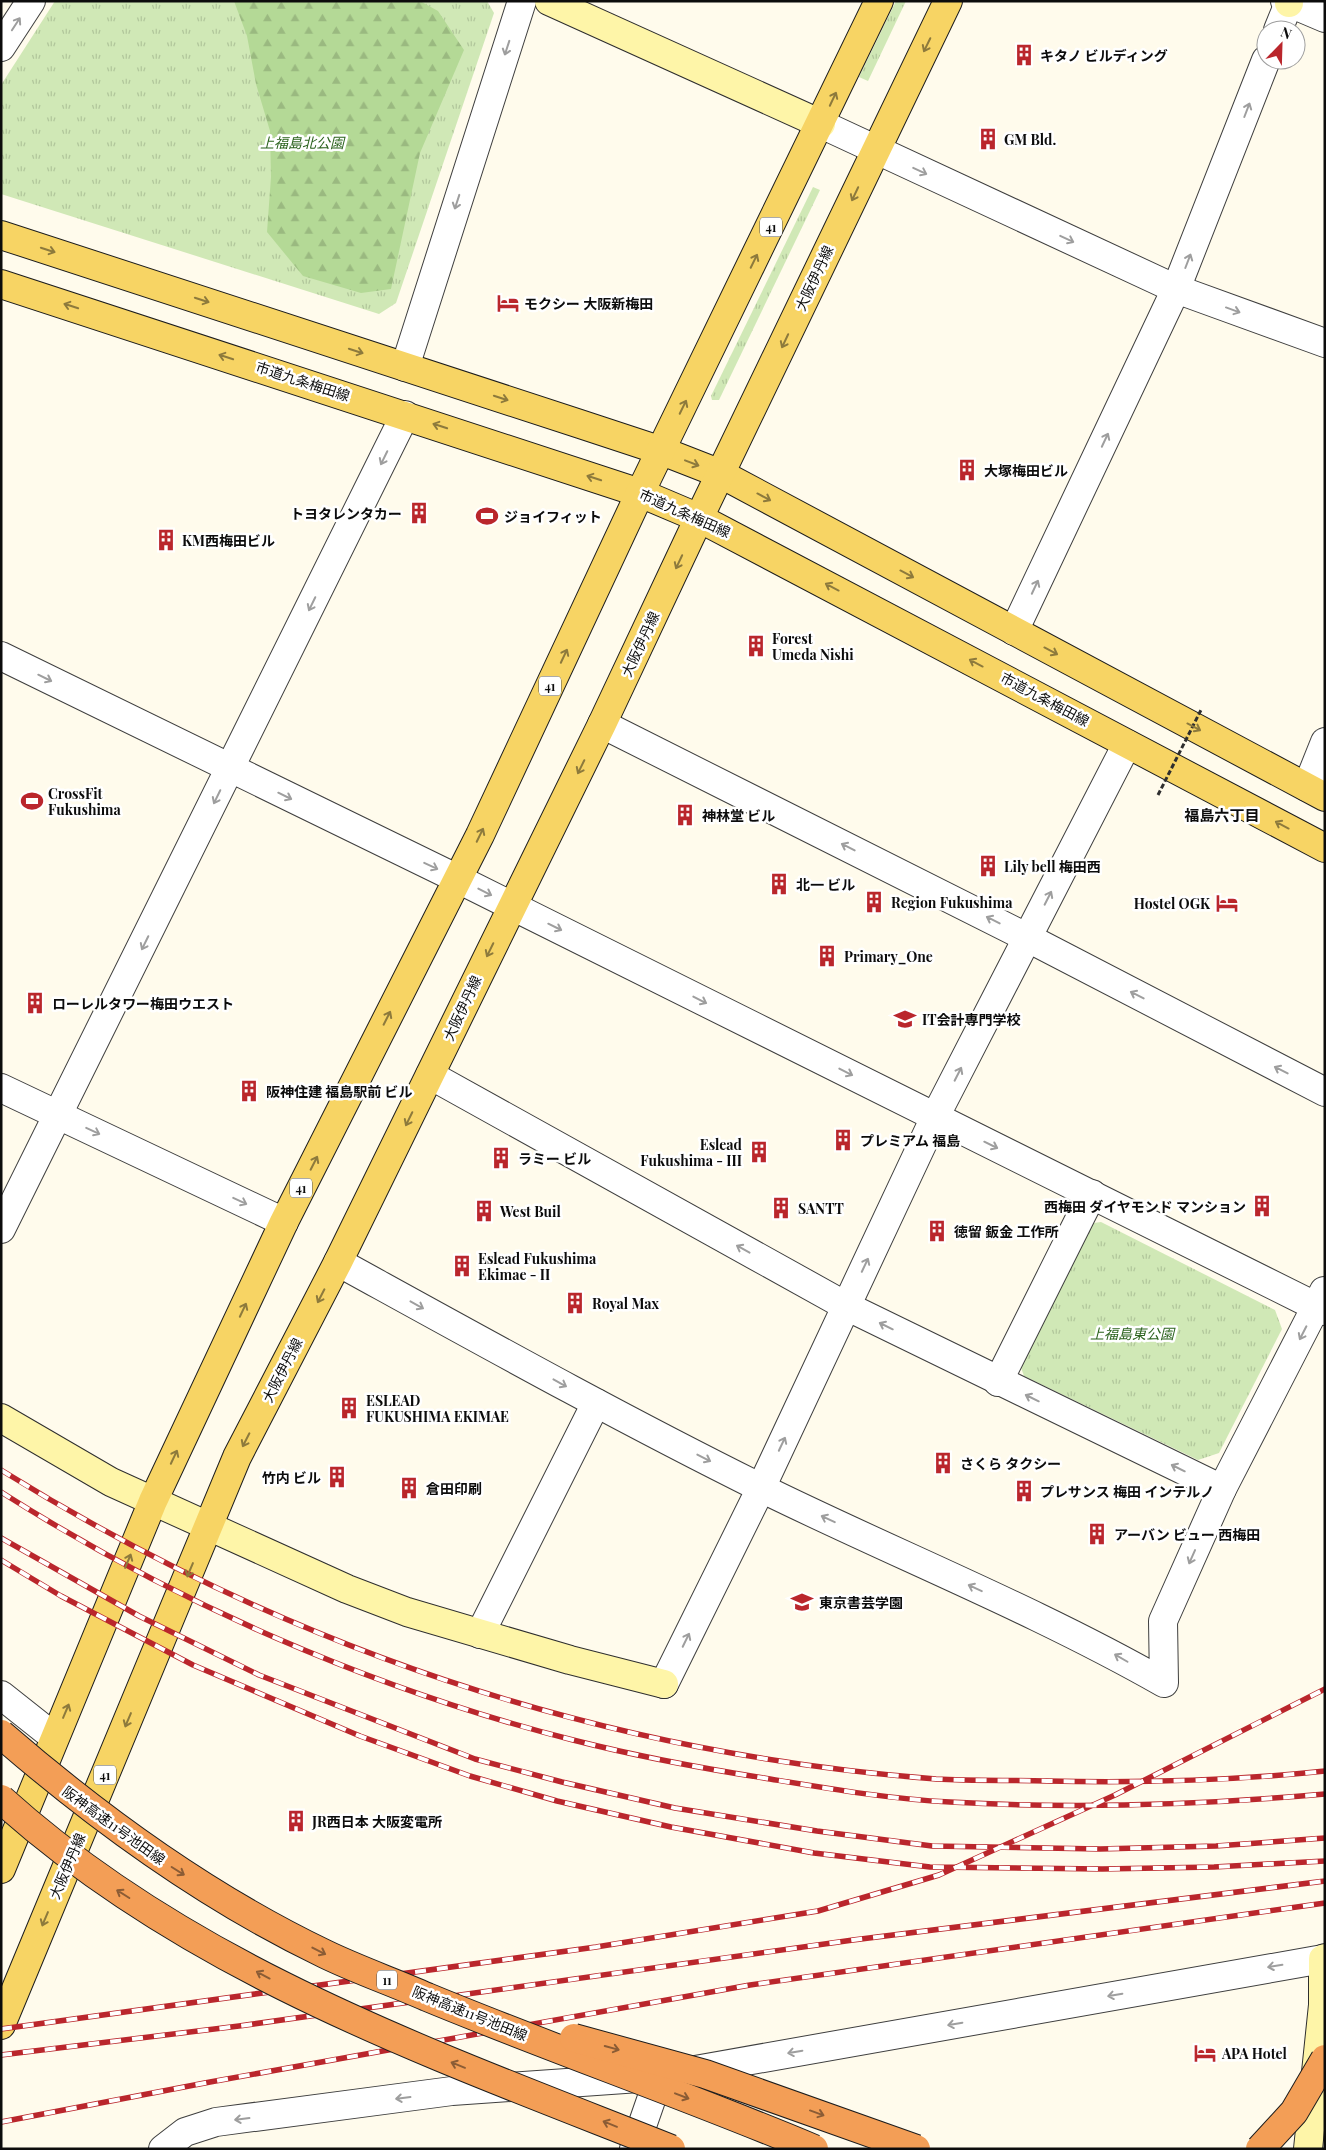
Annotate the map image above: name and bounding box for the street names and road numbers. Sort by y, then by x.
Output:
road number: 41 [760,218,782,236]
street label: 大阪伊丹線 [791,242,837,314]
street label: 市道九条梅田線 [253,357,353,405]
street label: 市道九条梅田線 [636,484,734,542]
street label: 大阪伊丹線 [617,608,663,680]
street label: 市道九条梅田線 [997,668,1093,730]
road number: 41 [539,676,561,696]
street label: 大阪伊丹線 [439,972,485,1044]
road number: 41 [290,1178,312,1198]
street label: 大阪伊丹線 [258,1335,306,1405]
road number: 41 [94,1766,116,1784]
street label: 阪神高速11号池田線 [59,1781,169,1869]
street label: 大阪伊丹線 [45,1830,89,1902]
road number: 11 [377,1970,397,1990]
street label: 阪神高速11号池田線 [410,1981,530,2045]

